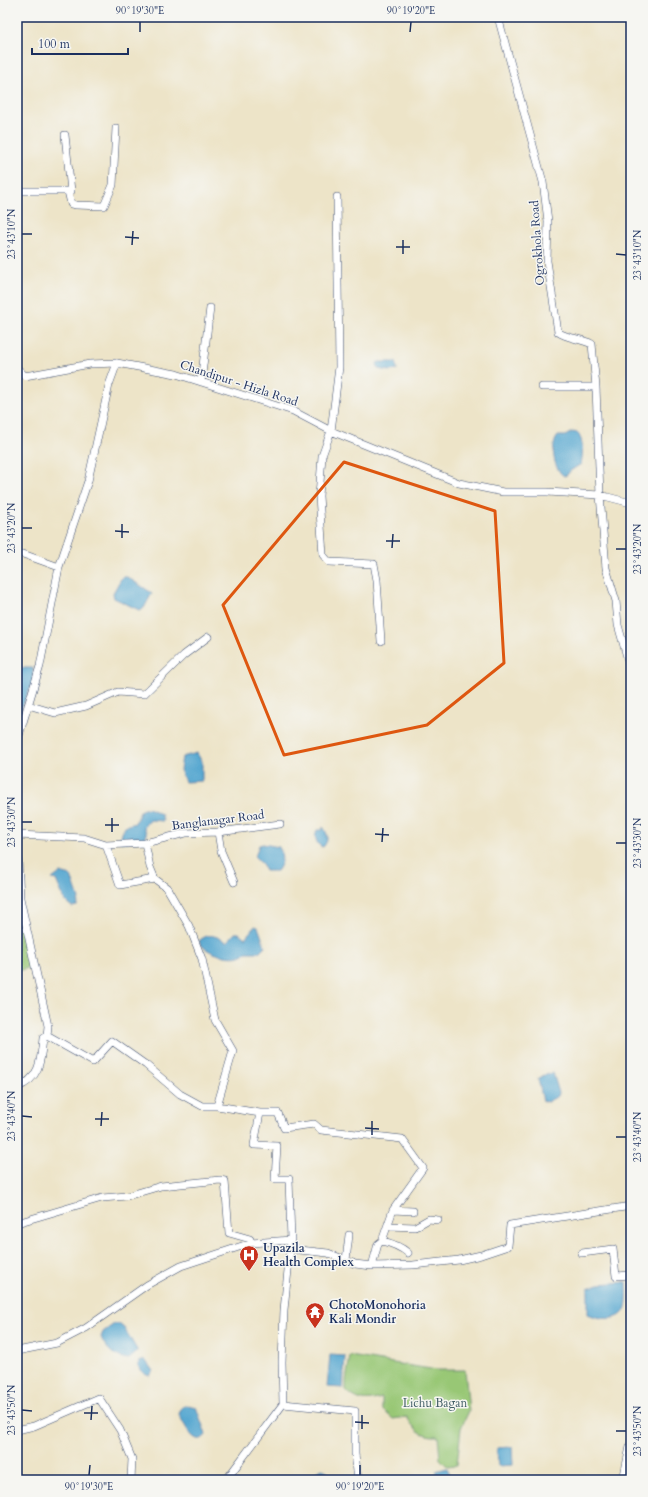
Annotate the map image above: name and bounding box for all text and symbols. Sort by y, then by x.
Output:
text: 90°19'30"E [116,4,164,18]
text: 90°19'20"E [387,4,435,18]
scale bar [32,30,128,56]
text: 100 m [38,36,71,52]
street label: Ogrokhola Road [526,199,548,286]
text: 23°43'10"N [5,208,19,259]
text: 23°43'10"N [631,229,645,280]
street label: Chandipur - Hizla Road [178,356,301,410]
text: 23°43'20"N [5,502,19,553]
text: 23°43'20"N [631,523,645,574]
text: 23°43'30"N [5,796,19,847]
street label: Banglanagar Road [171,806,266,834]
text: 23°43'30"N [631,817,645,868]
text: 23°43'40"N [5,1090,19,1141]
text: 23°43'40"N [631,1111,645,1162]
place label: Upazila Health Complex [263,1240,354,1270]
hospital icon: Upazila Health Complex [238,1244,260,1272]
place label: ChotoMonohoria Kali Mondir [329,1297,426,1327]
temple icon: ChotoMonohoria Kali Mondir [304,1301,326,1329]
text: 23°43'50"N [5,1384,19,1435]
park label: Lichu Bagan [403,1395,467,1411]
text: 23°43'50"N [631,1405,645,1456]
text: 90°19'30"E [65,1480,113,1494]
text: 90°19'20"E [336,1480,384,1494]

